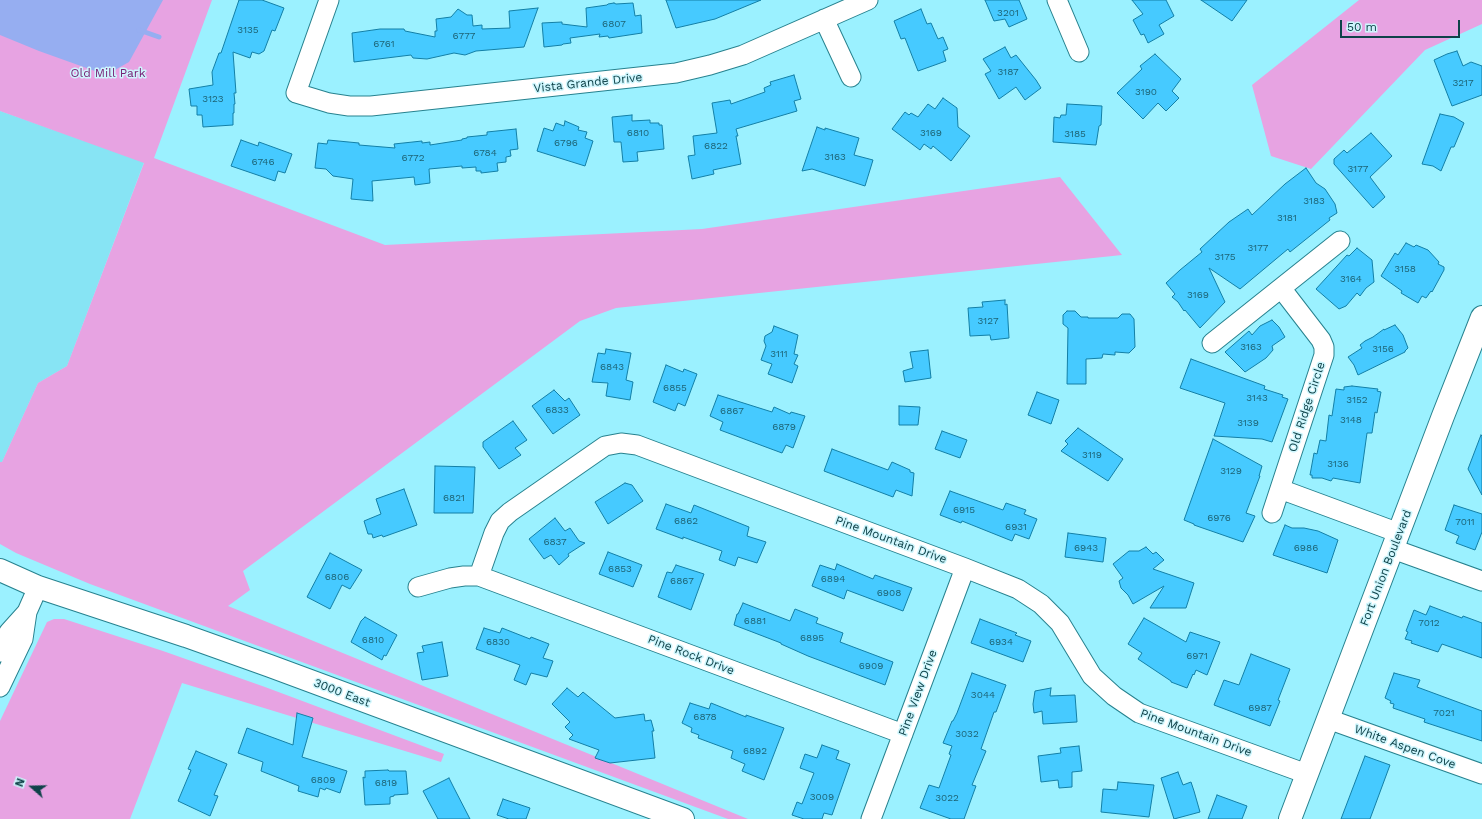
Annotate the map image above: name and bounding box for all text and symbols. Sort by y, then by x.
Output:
house number: 3201 [997,7,1019,19]
scale bar [1342,12,1462,38]
house number: 6807 [602,18,626,30]
text: 50 m [1347,20,1377,34]
house number: 3135 [237,24,259,36]
house number: 6777 [453,30,475,42]
house number: 6761 [373,38,395,50]
park label: Old Mill Park [71,66,145,80]
house number: 3187 [997,66,1019,78]
street label: Vista Grande Drive [533,70,643,96]
house number: 3217 [1452,77,1474,89]
house number: 3190 [1135,86,1157,98]
house number: 3123 [202,93,224,105]
house number: 6810 [627,127,649,139]
house number: 3169 [920,127,942,139]
house number: 3185 [1064,128,1086,140]
house number: 6796 [554,137,578,149]
house number: 6822 [704,140,728,152]
house number: 6784 [473,147,497,159]
house number: 3163 [824,151,846,163]
house number: 6772 [401,152,425,164]
house number: 6746 [251,156,275,168]
house number: 3177 [1348,163,1368,175]
house number: 3183 [1303,195,1325,207]
house number: 3181 [1277,212,1297,224]
house number: 3177 [1248,242,1268,254]
house number: 3175 [1214,251,1236,263]
house number: 3158 [1394,263,1416,275]
house number: 3164 [1340,273,1362,285]
house number: 3169 [1187,289,1209,301]
house number: 3127 [978,315,998,327]
house number: 3163 [1240,341,1262,353]
house number: 3156 [1372,343,1394,355]
house number: 3111 [770,348,788,360]
street label: Old Ridge Circle [1286,360,1328,454]
house number: 6843 [600,361,624,373]
house number: 6855 [663,382,687,394]
house number: 3143 [1246,392,1268,404]
house number: 3152 [1346,394,1368,406]
house number: 6833 [545,404,569,416]
house number: 6867 [720,405,744,417]
house number: 3148 [1340,414,1362,426]
house number: 3139 [1237,417,1259,429]
house number: 6879 [772,421,796,433]
house number: 3119 [1082,449,1102,461]
house number: 3136 [1327,458,1349,470]
house number: 3129 [1220,465,1242,477]
house number: 6821 [443,492,465,504]
house number: 6915 [953,504,975,516]
street label: Fort Union Boulevard [1357,508,1415,628]
house number: 6976 [1207,512,1231,524]
street label: Pine Mountain Drive [833,513,949,567]
house number: 6862 [674,515,698,527]
house number: 7011 [1455,516,1475,528]
house number: 6931 [1005,521,1027,533]
house number: 6837 [543,536,567,548]
house number: 6943 [1074,542,1098,554]
house number: 6986 [1294,542,1318,554]
house number: 6853 [608,563,632,575]
house number: 6806 [325,571,349,583]
house number: 6894 [821,573,845,585]
house number: 6867 [670,575,694,587]
house number: 6908 [877,587,901,599]
house number: 6881 [744,615,766,627]
house number: 7012 [1418,617,1440,629]
street label: Pine Rock Drive [646,632,736,678]
house number: 6895 [800,632,824,644]
house number: 6810 [362,634,384,646]
house number: 6830 [486,636,510,648]
house number: 6934 [989,636,1013,648]
street label: Pine View Drive [896,648,940,738]
house number: 6971 [1186,650,1208,662]
house number: 6909 [859,660,883,672]
street label: 3000 East [312,676,372,710]
house number: 3044 [971,689,995,701]
house number: 6987 [1248,702,1272,714]
street label: Pine Mountain Drive [1138,706,1254,760]
house number: 7021 [1433,707,1455,719]
house number: 6878 [693,711,717,723]
street label: White Aspen Cove [1352,722,1458,772]
house number: 3032 [955,728,979,740]
house number: 6892 [743,745,767,757]
north arrow [12,767,52,807]
house number: 6809 [311,774,335,786]
text: N [13,777,28,789]
house number: 6819 [375,777,397,789]
house number: 3009 [810,791,834,803]
house number: 3022 [935,792,959,804]

